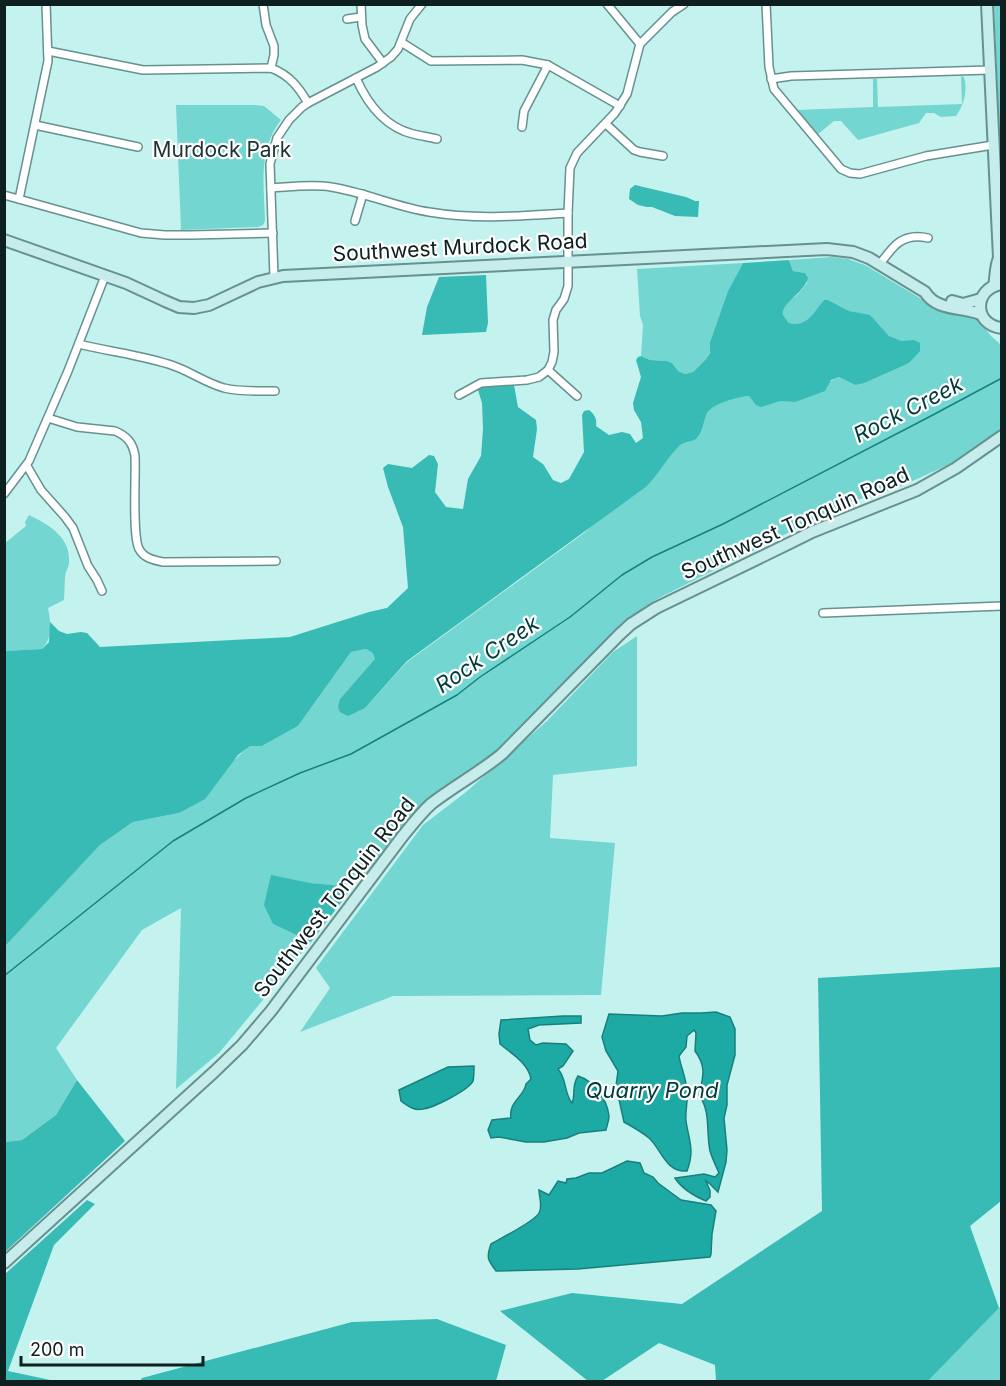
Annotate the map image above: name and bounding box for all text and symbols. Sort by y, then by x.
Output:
park label: Murdock Park [153,137,292,162]
street label: Southwest Murdock Road [332,228,588,266]
water label: Rock Creek [849,370,968,448]
street label: Southwest Tonquin Road [677,461,913,585]
water label: Rock Creek [430,609,544,698]
street label: Southwest Tonquin Road [248,792,420,1002]
water label: Quarry Pond [586,1077,719,1103]
scale bar [21,1329,202,1367]
text: 200 m [30,1339,85,1360]

